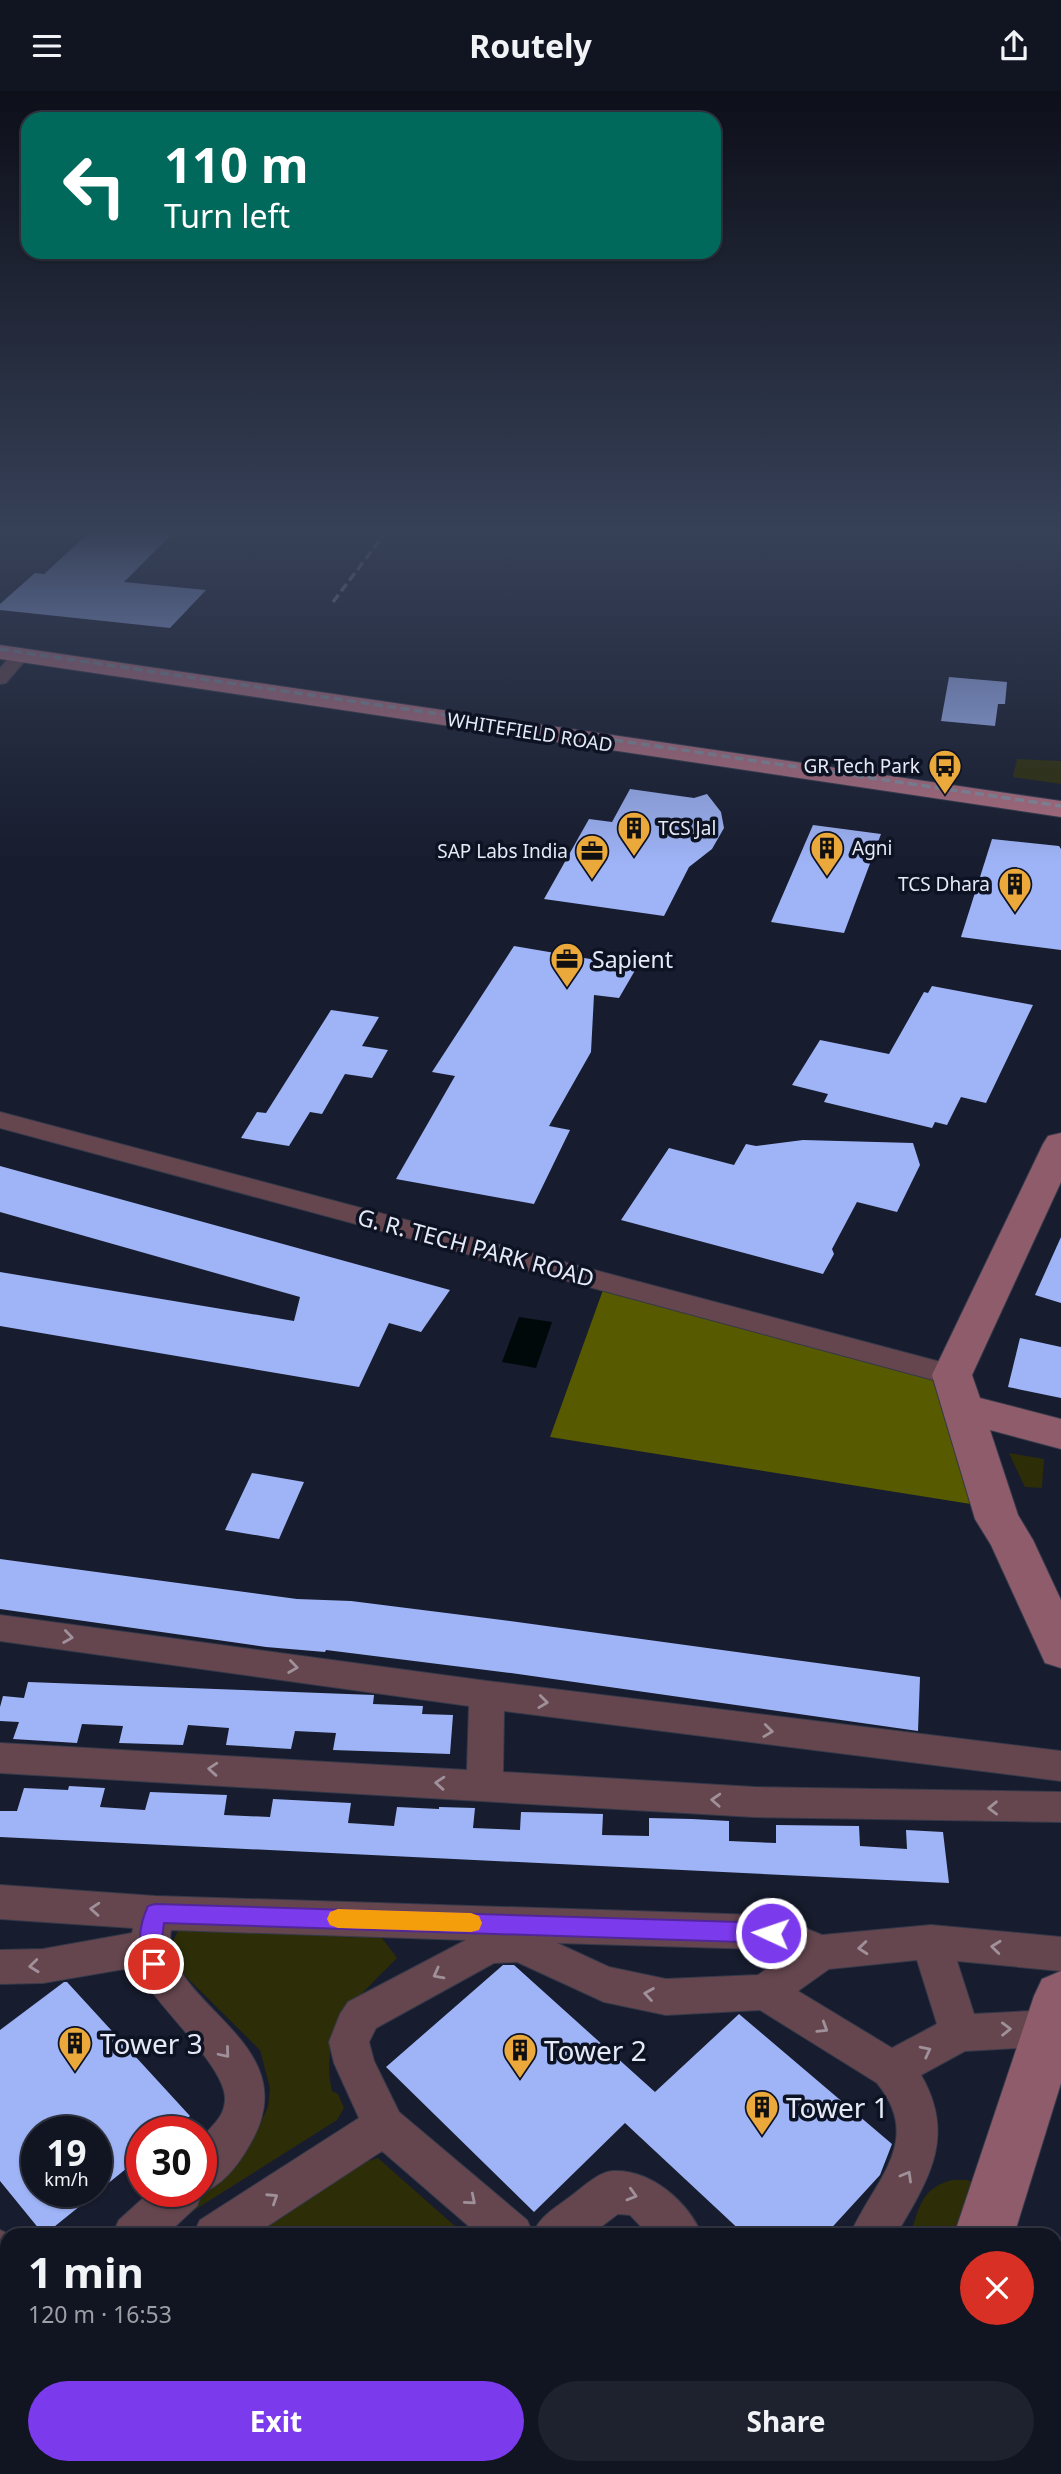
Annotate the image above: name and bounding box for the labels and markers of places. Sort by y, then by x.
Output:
bus stop icon: GR Tech Park [926,747,964,796]
place label: GR Tech Park [804,753,920,779]
building icon: TCS Jal [615,809,653,858]
place label: TCS Jal [658,815,716,841]
building icon: Agni [808,829,846,878]
office icon: SAP Labs India [573,832,611,881]
place label: Agni [852,835,892,861]
place label: SAP Labs India [437,838,568,864]
building icon: TCS Dhara [996,865,1034,914]
place label: TCS Dhara [898,871,990,897]
office icon: Sapient [548,940,586,989]
place label: Sapient [592,943,673,975]
pin [124,1934,184,1994]
building icon: Tower 3 [56,2024,94,2073]
place label: Tower 3 [100,2024,203,2062]
building icon: Tower 2 [501,2031,539,2080]
place label: Tower 2 [544,2031,647,2069]
building icon: Tower 1 [743,2088,781,2137]
place label: Tower 1 [786,2088,889,2126]

